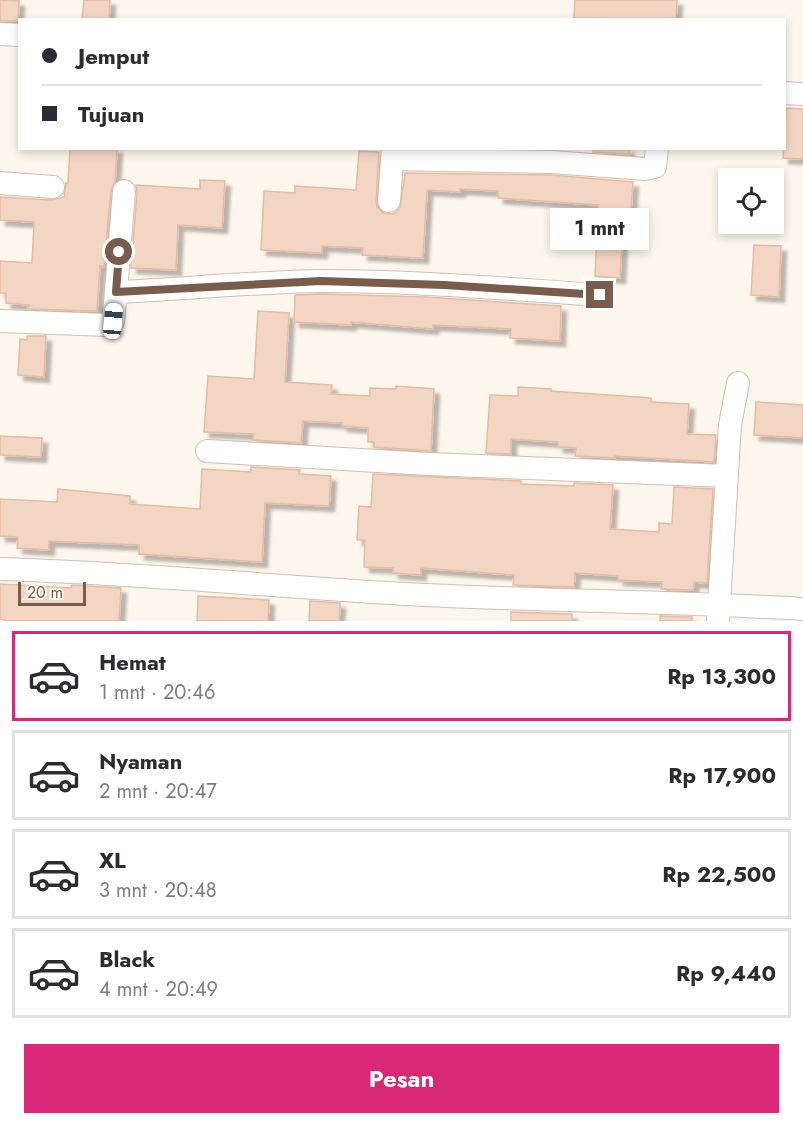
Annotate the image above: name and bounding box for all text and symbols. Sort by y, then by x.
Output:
text: Jemput [78,40,149,72]
text: Tujuan [78,98,144,130]
map controls [718,168,784,234]
button: locate [718,168,784,234]
callout: 1 mnt [550,208,650,250]
text: 1 mnt [574,214,625,243]
route start [105,238,132,265]
route end [586,281,613,308]
car [102,302,124,340]
scale bar [18,579,86,606]
text: 20 m [27,581,63,604]
text: Hemat [99,646,166,678]
icon: car [27,649,81,703]
text: Rp 13,300 [667,660,776,692]
text: 1 mnt · 20:46 [99,678,215,707]
text: Nyaman [99,745,182,777]
icon: car [27,748,81,802]
text: Rp 17,900 [668,759,776,791]
text: 2 mnt · 20:47 [99,777,217,806]
text: XL [99,844,126,876]
icon: car [27,847,81,901]
text: Rp 22,500 [662,858,776,890]
text: 3 mnt · 20:48 [99,876,217,905]
text: Black [99,943,155,975]
icon: car [27,946,81,1000]
text: Rp 9,440 [676,957,776,989]
text: 4 mnt · 20:49 [99,975,218,1004]
button: Pesan [24,1044,779,1113]

